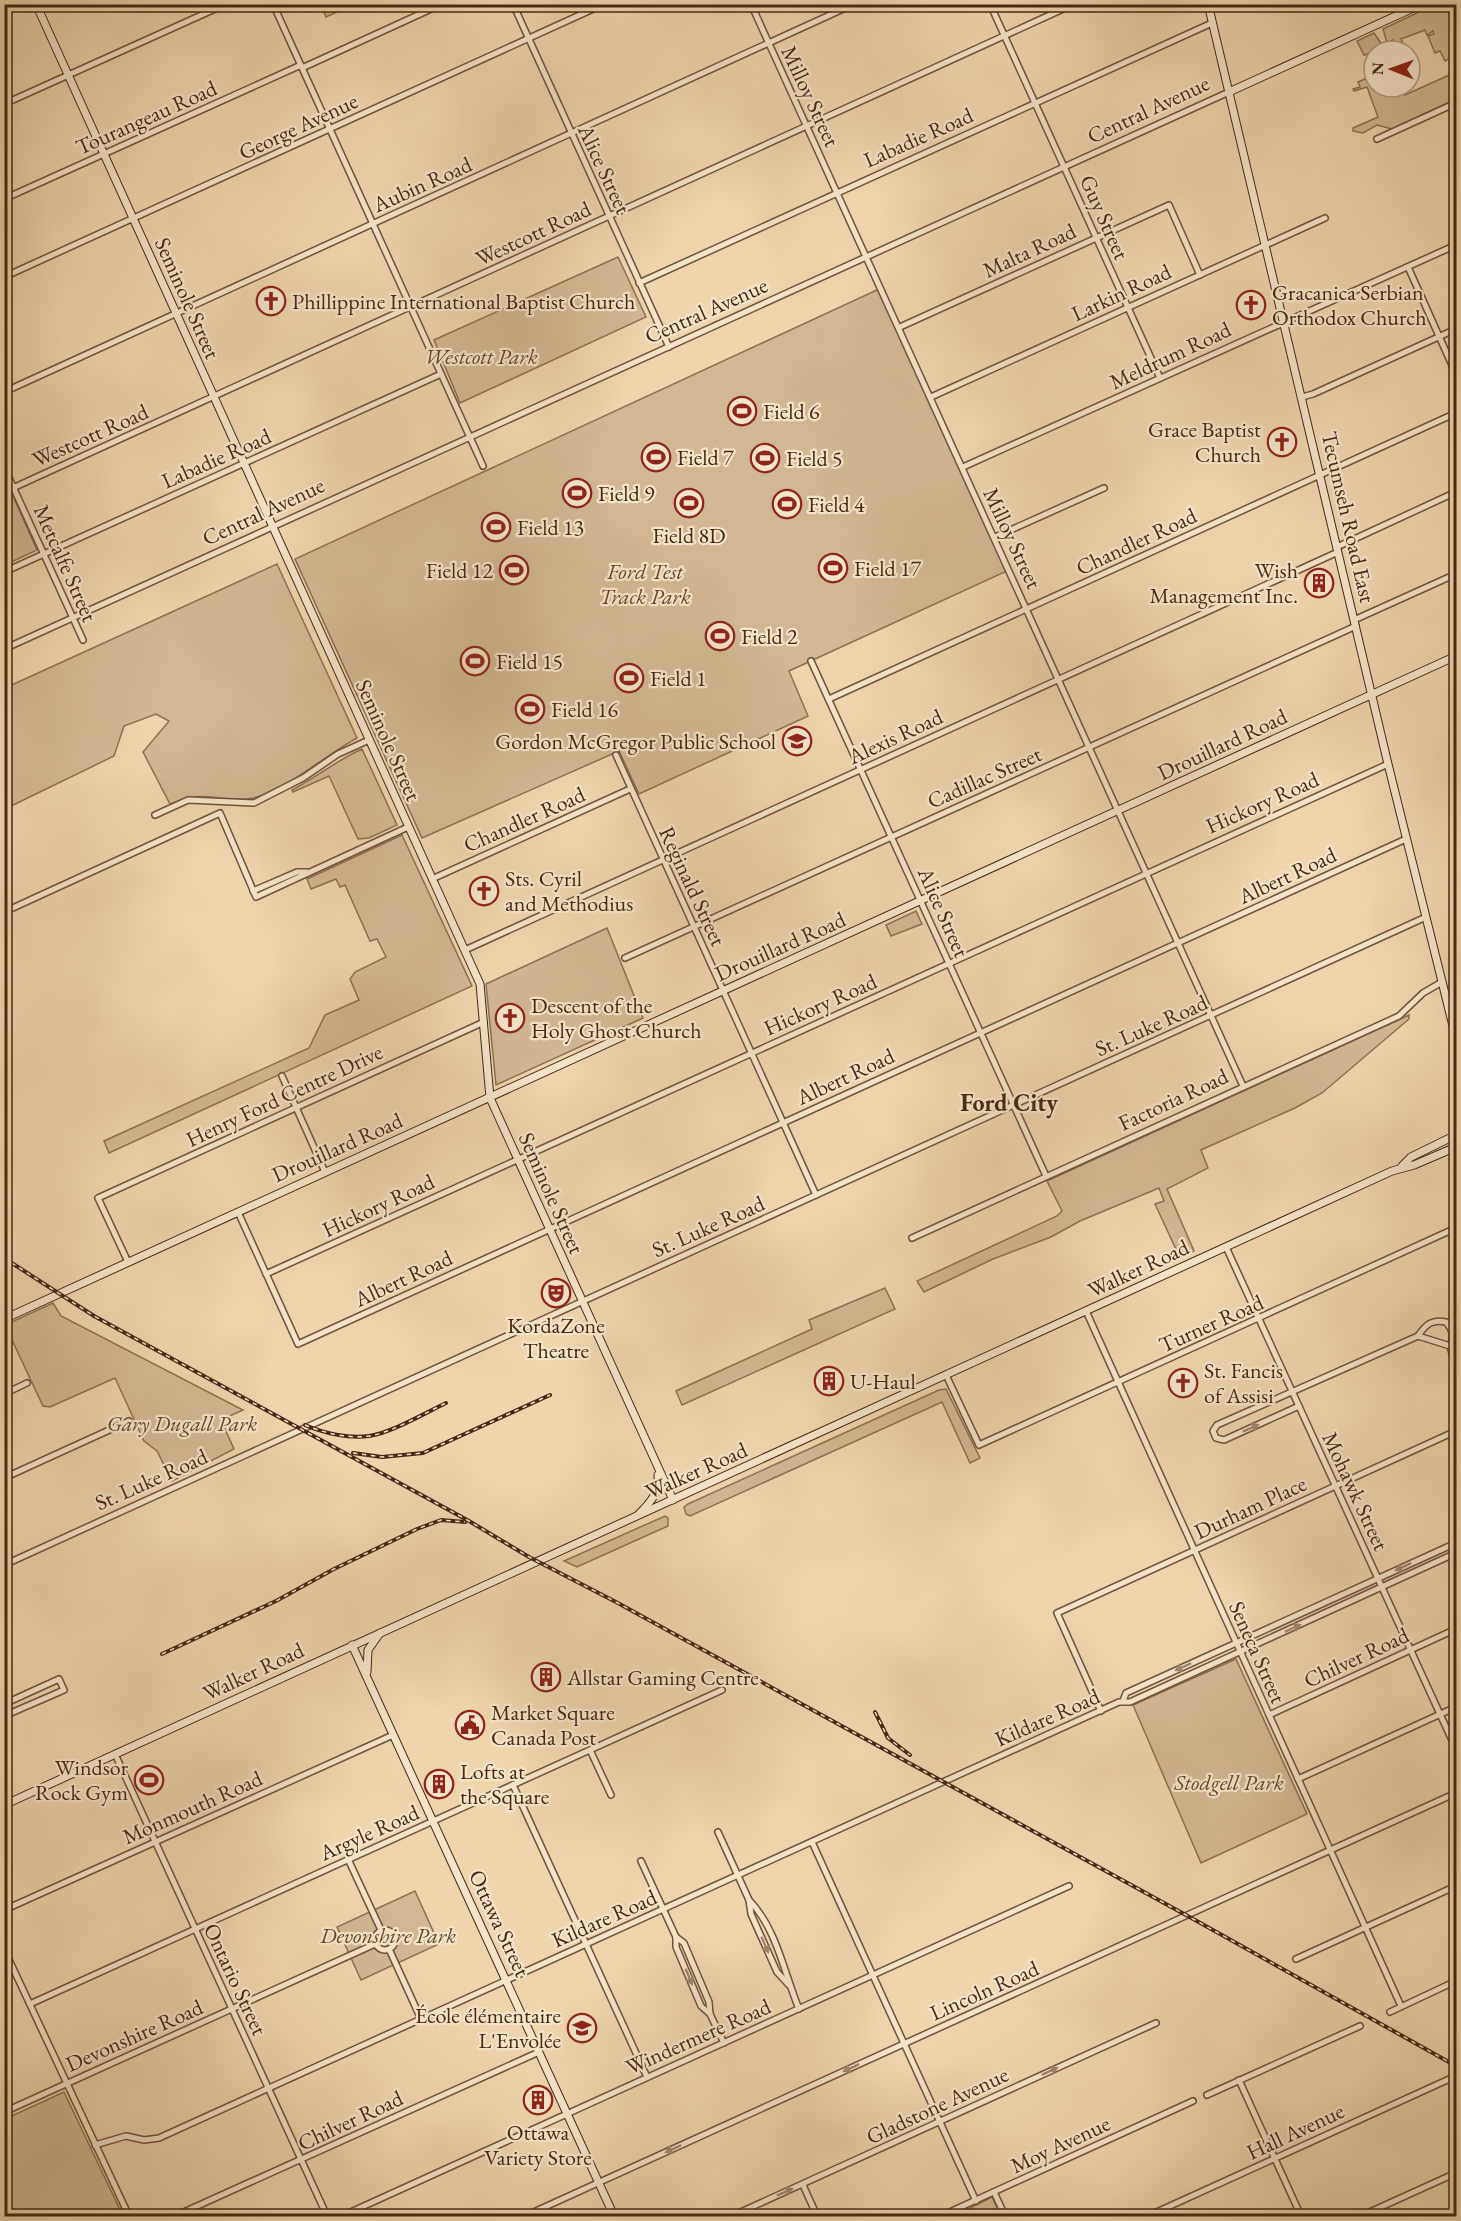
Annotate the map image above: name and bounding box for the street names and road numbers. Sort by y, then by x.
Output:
street label: Milloy Street [774,41,847,152]
street label: Central Avenue [1082,68,1214,150]
street label: Tourangeau Road [71,73,222,162]
street label: George Avenue [234,86,363,167]
street label: Labadie Road [859,100,978,174]
street label: Alice Street [571,119,638,219]
street label: Aubin Road [367,149,477,220]
street label: Guy Street [1073,170,1136,264]
street label: Westcott Road [471,194,596,273]
street label: Malta Road [978,216,1081,285]
street label: Seminole Street [148,233,227,364]
street label: Larkin Road [1067,256,1176,328]
street label: Central Avenue [640,270,773,350]
street label: Meldrum Road [1105,314,1236,396]
street label: Westcott Road [28,397,154,474]
street label: Labadie Road [157,421,276,495]
street label: Tecumseh Road East [1315,429,1382,606]
street label: Central Avenue [197,470,329,552]
street label: Milloy Street [976,483,1049,594]
street label: Metcalfe Street [27,500,104,626]
street label: Chandler Road [1071,500,1202,582]
street label: Seminole Street [349,675,428,806]
street label: Drouillard Road [1153,701,1293,787]
street label: Alexis Road [842,702,948,771]
street label: Cadillac Street [923,739,1046,816]
street label: Hickory Road [1201,764,1324,840]
street label: Chandler Road [459,779,590,859]
street label: Reginald Street [652,822,733,951]
street label: Albert Road [1233,840,1342,911]
street label: Alice Street [910,862,976,962]
street label: Drouillard Road [710,904,851,988]
street label: Hickory Road [759,966,882,1042]
street label: St. Luke Road [1090,987,1213,1063]
street label: Henry Ford Centre Drive [181,1037,388,1154]
street label: Albert Road [791,1041,900,1112]
street label: Factoria Road [1114,1061,1234,1138]
street label: Drouillard Road [267,1105,408,1189]
street label: Seminole Street [512,1128,591,1259]
street label: Hickory Road [317,1166,440,1244]
street label: St. Luke Road [647,1188,770,1264]
street label: Walker Road [1083,1232,1194,1305]
street label: Albert Road [349,1243,458,1314]
street label: Turner Road [1154,1287,1269,1359]
street label: Mohawk Street [1315,1427,1396,1555]
street label: Walker Road [641,1435,753,1506]
street label: St. Luke Road [90,1441,213,1517]
street label: Durham Place [1189,1469,1311,1546]
street label: Seneca Street [1222,1597,1293,1708]
street label: Chilver Road [1299,1620,1414,1694]
street label: Walker Road [198,1635,309,1708]
street label: Kildare Road [990,1681,1105,1753]
street label: Monmouth Road [118,1763,267,1851]
street label: Argyle Road [314,1797,424,1868]
street label: Ottawa Street [462,1865,537,1982]
street label: Kildare Road [547,1882,662,1954]
street label: Ontario Street [197,1918,274,2040]
street label: Lincoln Road [925,1953,1044,2027]
street label: Windermere Road [621,1991,776,2081]
street label: Devonshire Road [61,1992,208,2079]
street label: Gladstone Avenue [861,2060,1013,2151]
street label: Chilver Road [293,2083,408,2157]
street label: Hall Avenue [1242,2096,1349,2167]
street label: Moy Avenue [1006,2109,1115,2180]

